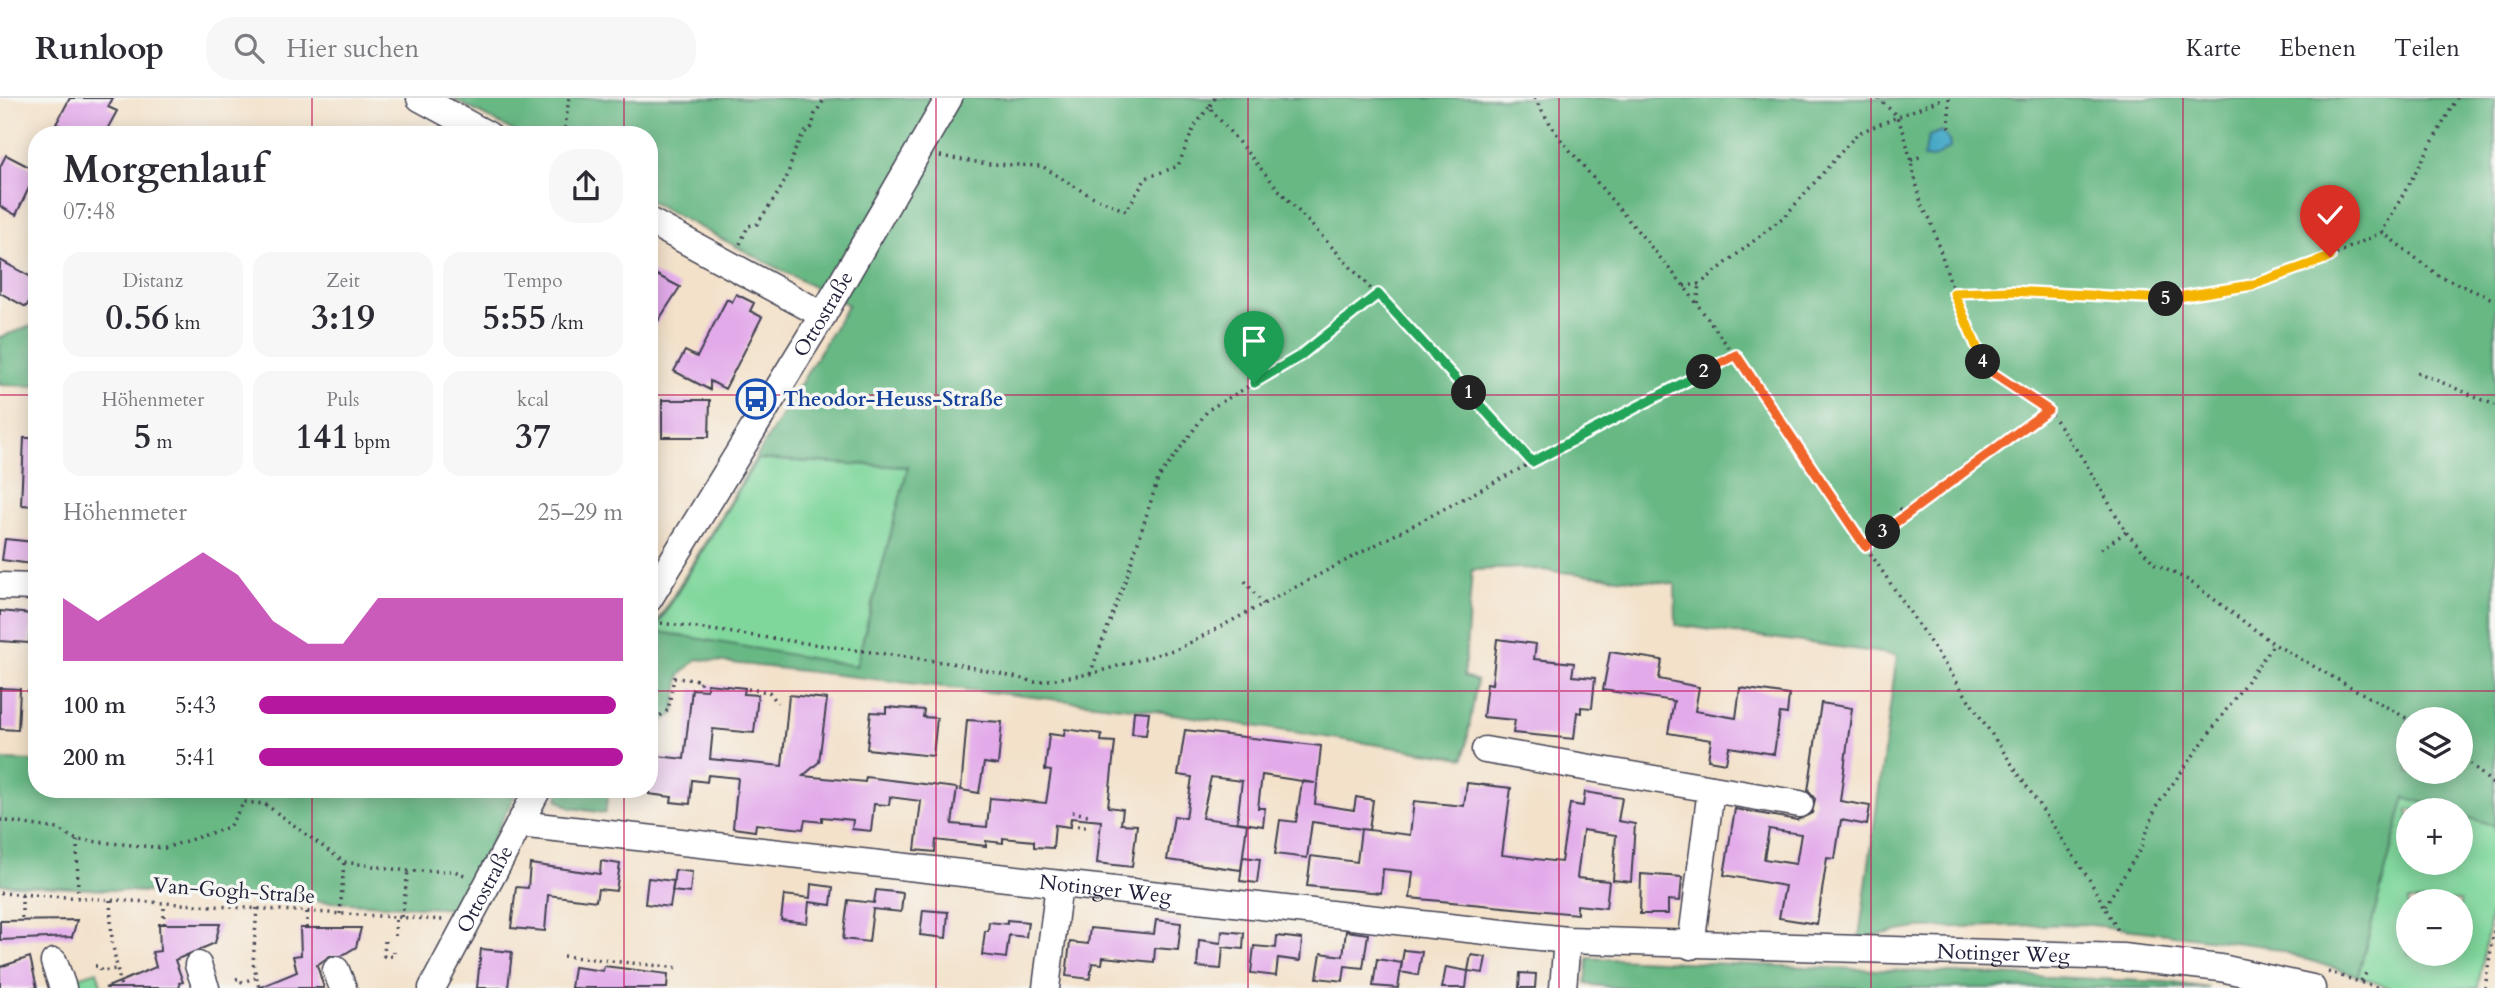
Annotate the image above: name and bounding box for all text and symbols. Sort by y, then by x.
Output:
search box [206,17,696,80]
text: Runloop [35,26,164,71]
icon: search [230,29,268,67]
text: Hier suchen [286,31,419,66]
text: Karte [2186,32,2241,65]
text: Ebenen [2279,32,2356,65]
text: Teilen [2394,32,2460,65]
text: Morgenlauf [63,144,266,196]
button: share [549,149,623,223]
pin [2300,185,2360,257]
text: 07:48 [63,196,116,227]
icon: check [2311,196,2349,234]
street label: Ottostraße [786,266,860,362]
text: Distanz [123,268,183,294]
text: Zeit [326,268,360,294]
text: Tempo [503,268,563,294]
pin: 5 [2148,282,2184,316]
text: 5 [2161,285,2170,311]
text: 0.56 [105,294,169,342]
text: 3:19 [311,294,375,342]
text: 5:55 [482,294,546,342]
text: km [169,310,201,336]
text: /km [546,310,584,336]
pin [1224,311,1284,383]
icon: arrive [1235,322,1273,360]
pin: 4 [1966,344,2000,380]
text: 4 [1978,348,1987,374]
pin: 2 [1686,354,1722,390]
text: 2 [1699,358,1708,384]
pin: 1 [1452,376,1486,410]
bus stop icon: Theodor-Heuss-Straße [735,378,777,420]
text: 1 [1464,379,1473,405]
place label: Theodor-Heuss-Straße [783,385,1003,414]
text: Höhenmeter [102,387,204,413]
text: Puls [327,387,359,413]
text: kcal [517,387,549,413]
text: 5 [133,413,151,461]
text: 141 [295,413,349,461]
text: 37 [515,413,551,461]
text: m [151,429,173,455]
text: bpm [349,429,391,455]
text: Höhenmeter [63,497,187,528]
text: 25–29 m [538,497,623,528]
pin: 3 [1866,514,1900,550]
text: 3 [1878,518,1887,544]
text: 100 m [63,690,126,721]
text: 5:43 [175,690,216,721]
map controls [2396,707,2473,966]
button: layers [2396,707,2473,784]
text: 200 m [63,742,126,773]
text: 5:41 [175,742,216,773]
button: + [2396,798,2473,875]
street label: Ottostraße [449,840,520,938]
street label: Notinger Weg [1038,867,1173,911]
street label: Van-Gogh-Straße [152,871,316,911]
button: − [2396,889,2473,966]
street label: Notinger Weg [1937,937,2070,970]

